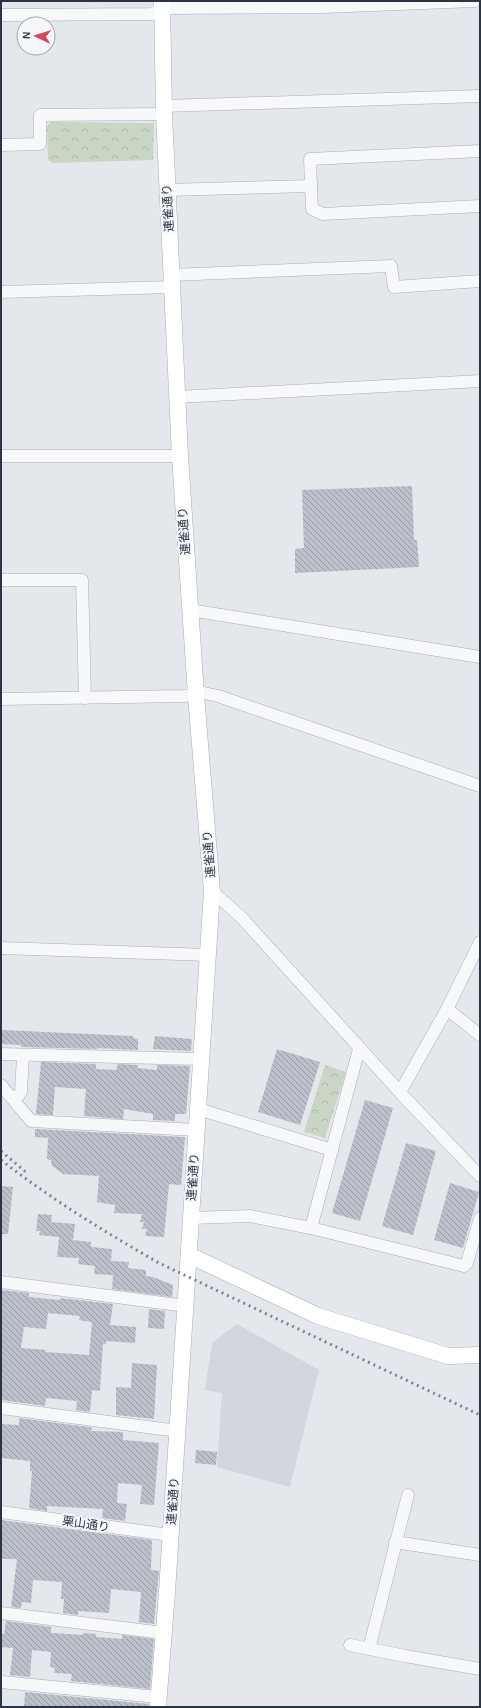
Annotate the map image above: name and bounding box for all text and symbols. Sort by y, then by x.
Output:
north arrow [16,16,56,56]
text: N [20,31,33,40]
street label: 連雀通り [160,184,176,232]
street label: 連雀通り [175,507,193,555]
street label: 連雀通り [200,829,218,879]
street label: 連雀通り [184,1153,202,1201]
street label: 連雀通り [164,1477,182,1525]
street label: 栗山通り [61,1514,111,1534]

